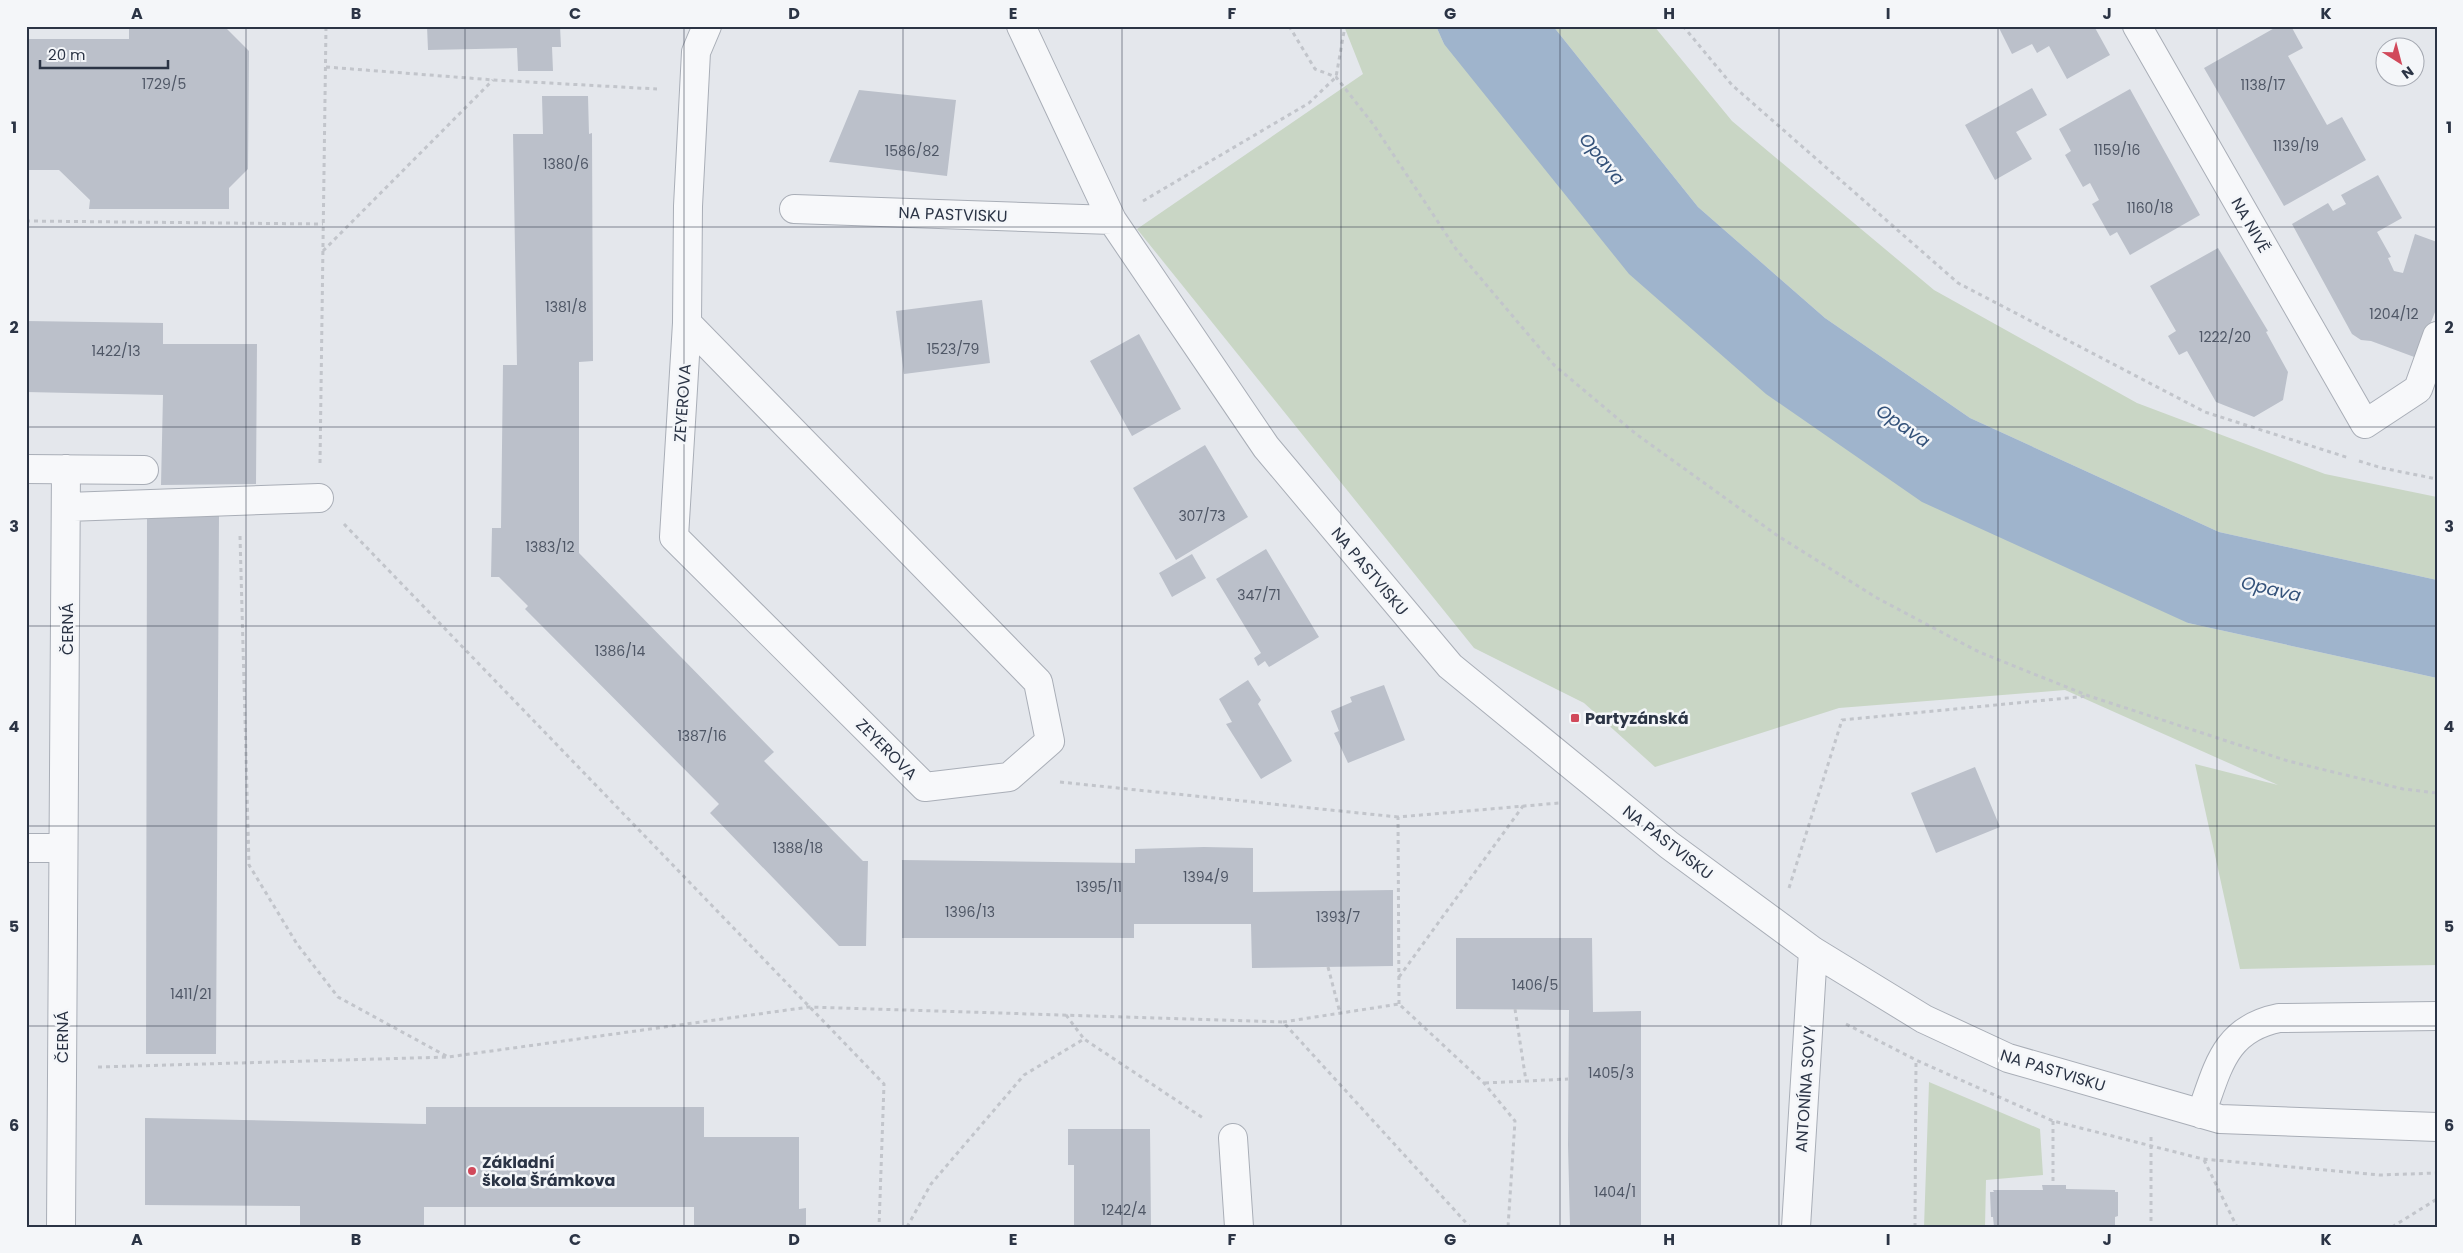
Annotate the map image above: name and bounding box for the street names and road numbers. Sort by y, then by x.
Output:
street label: NA NIVĚ [2225,193,2276,257]
street label: NA PASTVISKU [898,201,1008,228]
street label: ZEYEROVA [668,363,697,443]
street label: NA PASTVISKU [1326,522,1413,620]
street label: ČERNÁ [56,603,79,655]
street label: ZEYEROVA [851,714,923,785]
street label: NA PASTVISKU [1618,800,1718,885]
street label: ČERNÁ [51,1011,74,1063]
street label: ANTONÍNA SOVY [1790,1024,1821,1153]
street label: NA PASTVISKU [1997,1044,2108,1097]

